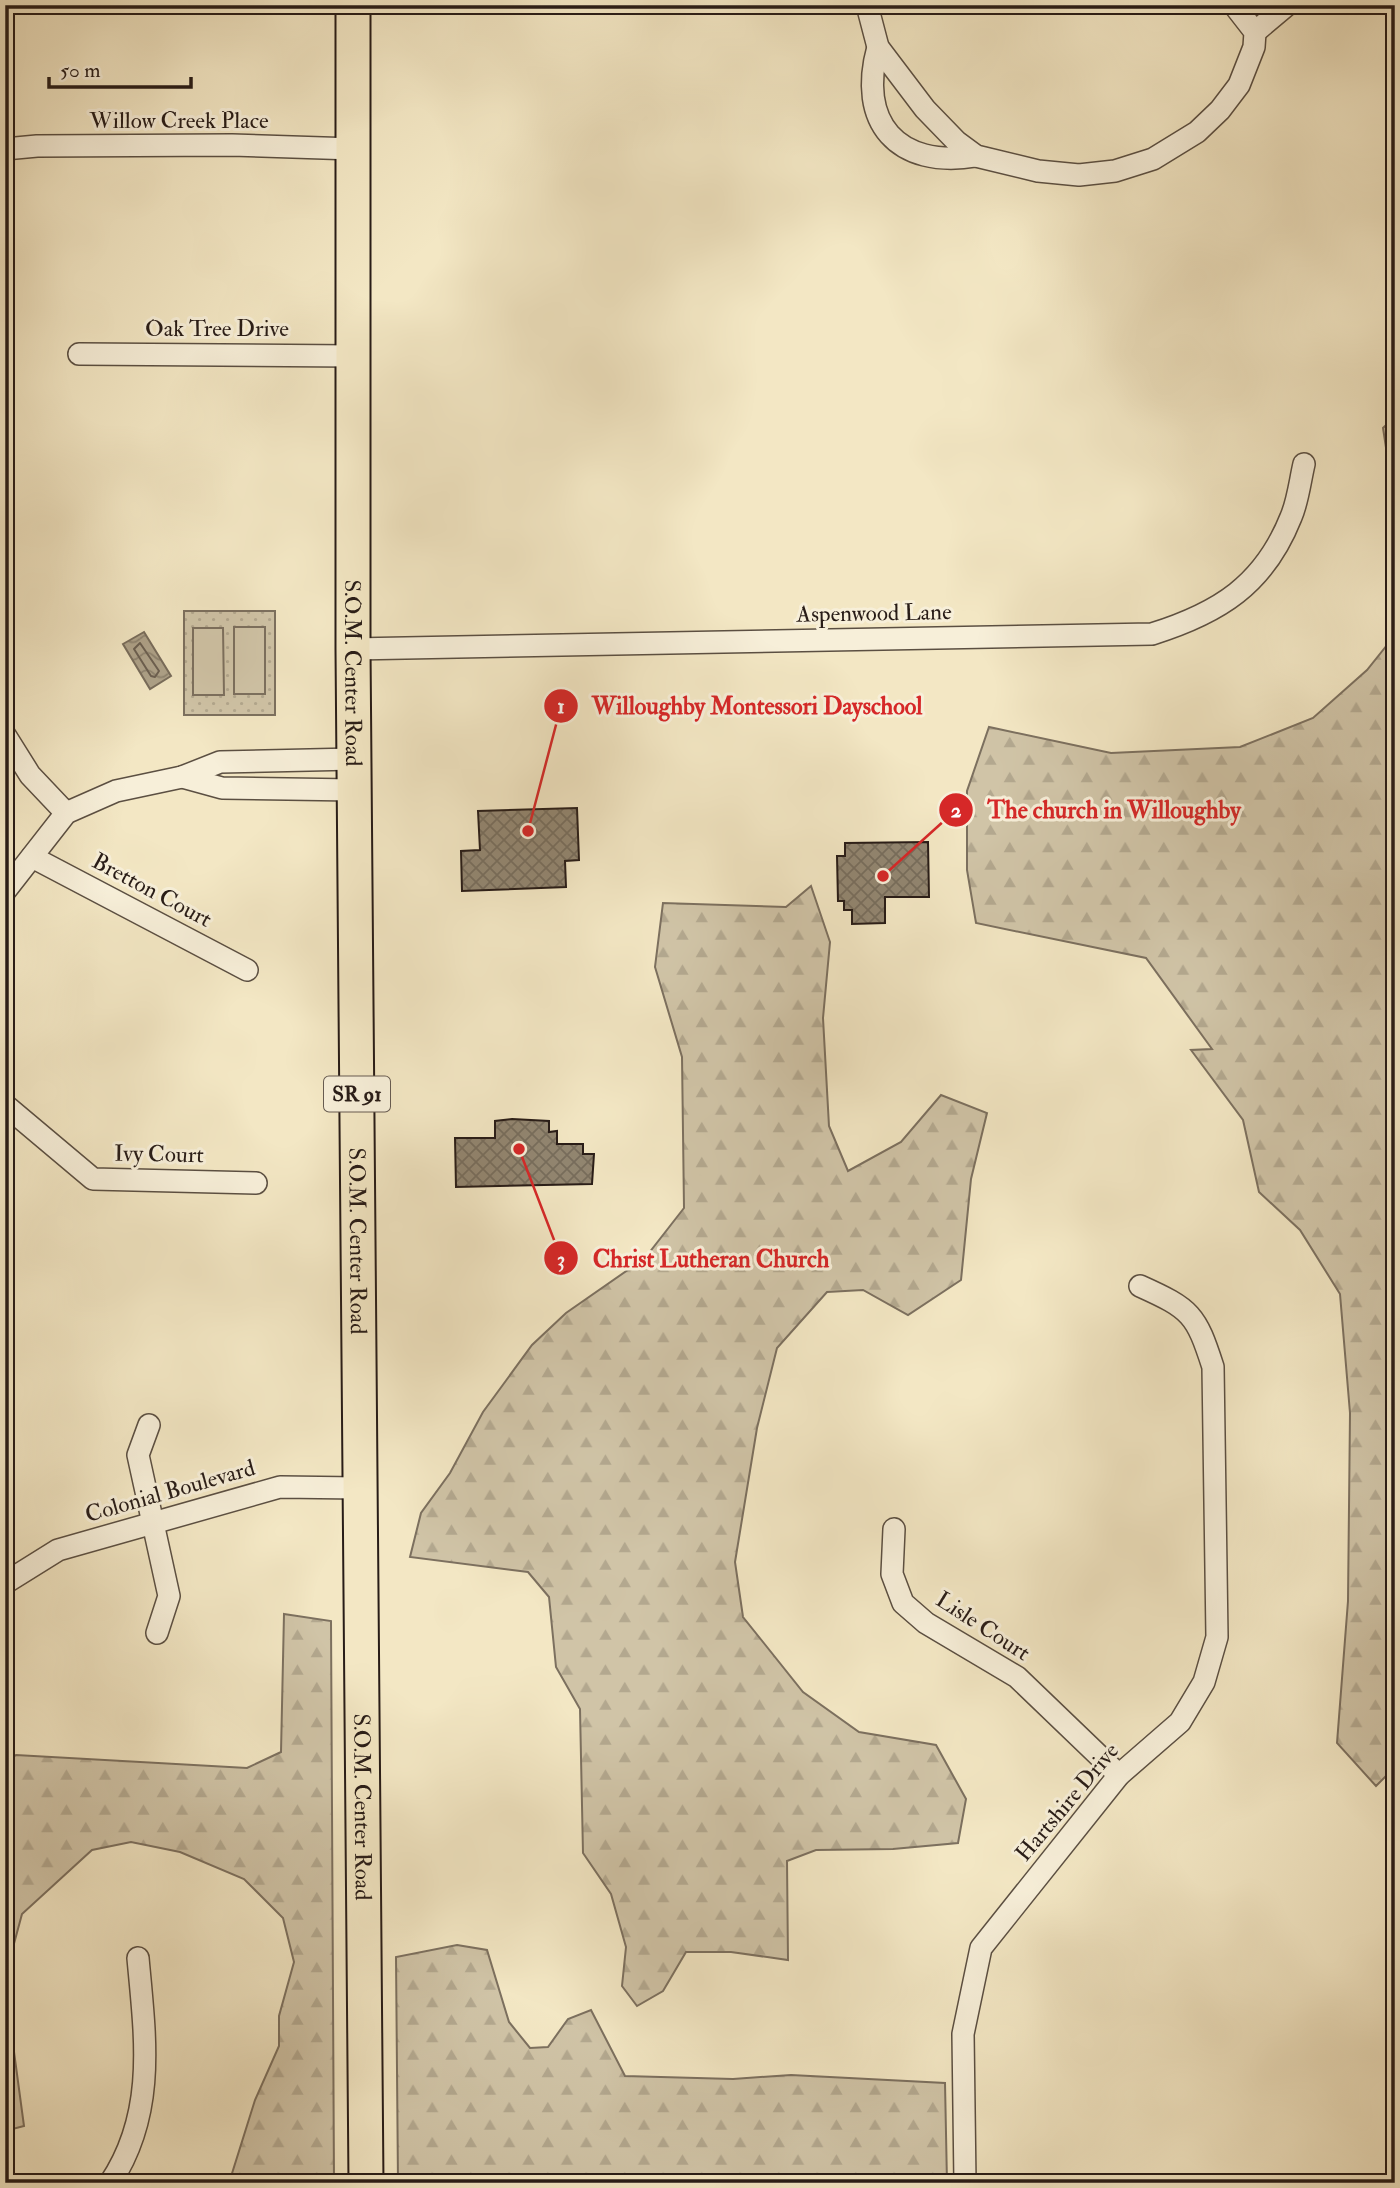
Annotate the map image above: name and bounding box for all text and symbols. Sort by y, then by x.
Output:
scale bar [49,46,191,90]
text: 50 m [60,57,101,84]
street label: Willow Creek Place [88,106,269,135]
street label: Oak Tree Drive [145,314,289,343]
street label: S.O.M. Center Road [339,579,368,767]
street label: Aspenwood Lane [795,597,952,630]
callout: Willoughby Montessori Dayschool [543,684,937,729]
text: Willoughby Montessori Dayschool [591,691,923,722]
text: 1 [557,693,565,720]
callout: The church in Willoughby [939,787,1255,832]
text: The church in Willoughby [986,795,1242,826]
text: 2 [951,797,962,824]
street label: Bretton Court [87,846,217,934]
road number: SR 91 [324,1076,390,1112]
street label: Ivy Court [114,1139,204,1169]
street label: S.O.M. Center Road [343,1147,373,1335]
callout: Christ Lutheran Church [544,1236,843,1281]
text: Christ Lutheran Church [593,1244,830,1275]
text: 3 [557,1246,565,1273]
street label: Colonial Boulevard [82,1453,258,1529]
street label: Lisle Court [930,1585,1036,1667]
street label: S.O.M. Center Road [348,1713,378,1901]
street label: Hartshire Drive [1009,1736,1125,1867]

